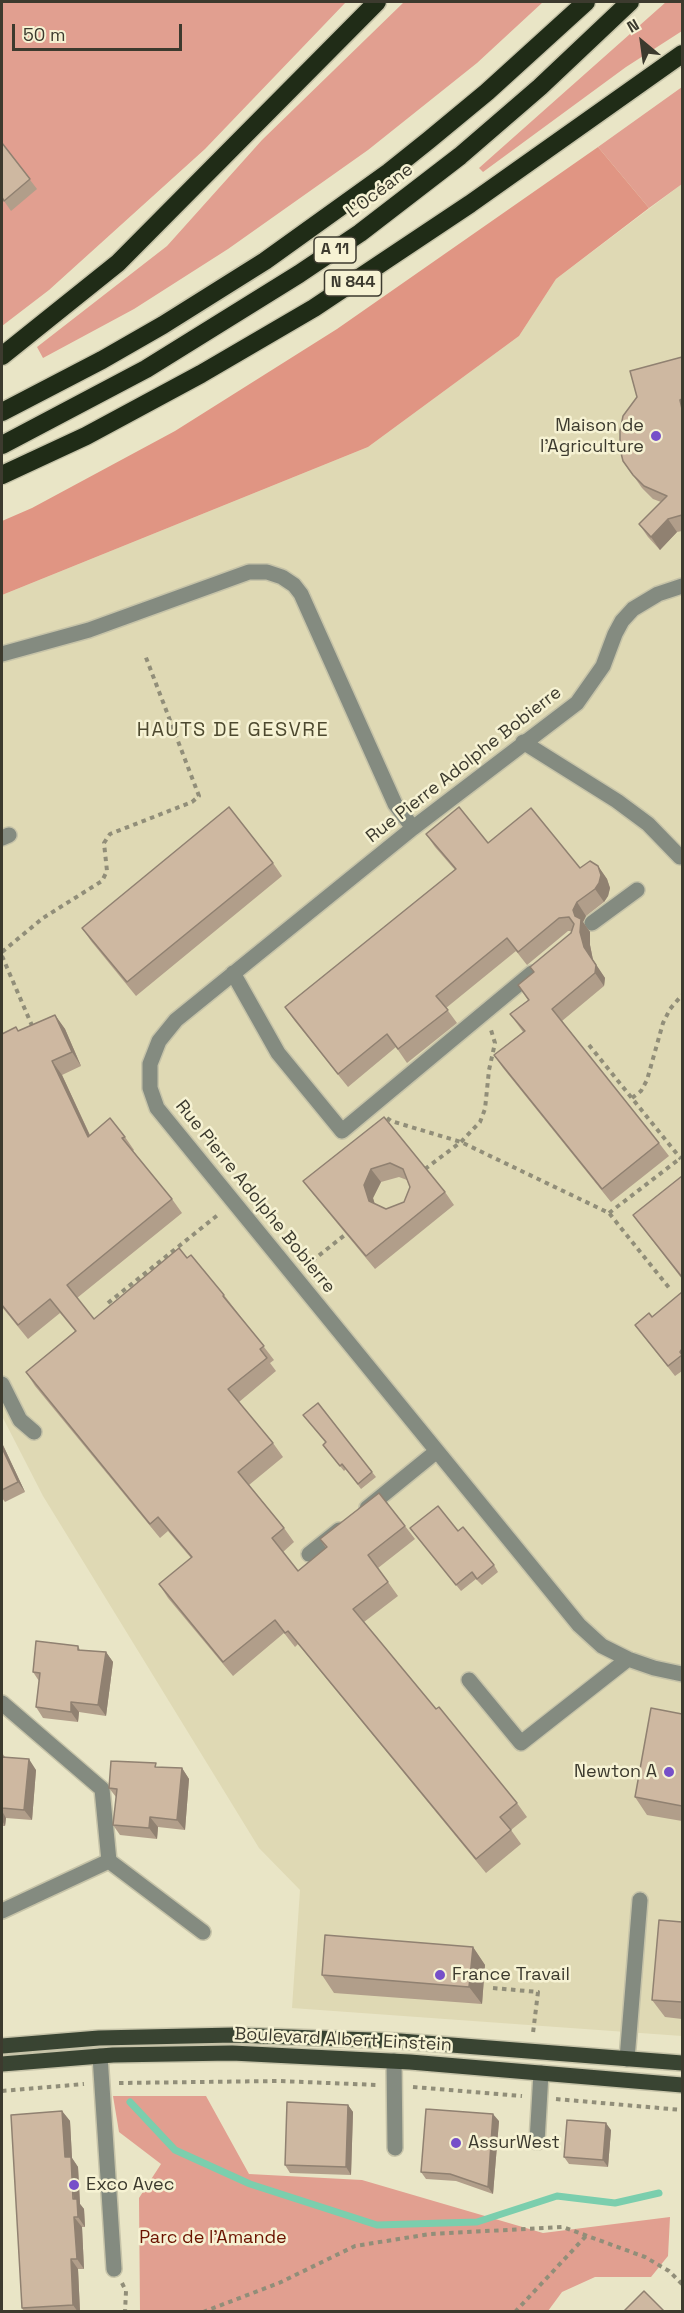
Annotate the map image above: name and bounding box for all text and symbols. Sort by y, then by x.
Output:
scale bar [15,12,184,50]
north arrow [612,12,672,72]
text: N [623,14,643,38]
text: 50 m [23,23,65,46]
street label: L’Océane [342,159,418,223]
road number: A 11 [314,237,356,263]
road number: N 844 [324,270,382,296]
place label: Maison de l'Agriculture [540,415,644,458]
marker: Maison de l'Agriculture [649,429,663,443]
street label: Rue Pierre Adolphe Bobierre [362,682,566,848]
district label: HAUTS DE GESVRE [137,719,329,743]
street label: Rue Pierre Adolphe Bobierre [170,1096,340,1298]
place label: Newton A [574,1761,657,1783]
marker: Newton A [662,1765,676,1779]
place label: France Travail [452,1964,570,1986]
marker: France Travail [433,1968,447,1982]
street label: Boulevard Albert Einstein [234,2024,452,2056]
place label: AssurWest [468,2132,560,2154]
marker: AssurWest [449,2136,463,2150]
place label: Exco Avec [86,2174,175,2196]
marker: Exco Avec [67,2178,81,2192]
park label: Parc de l'Amande [139,2227,287,2249]

